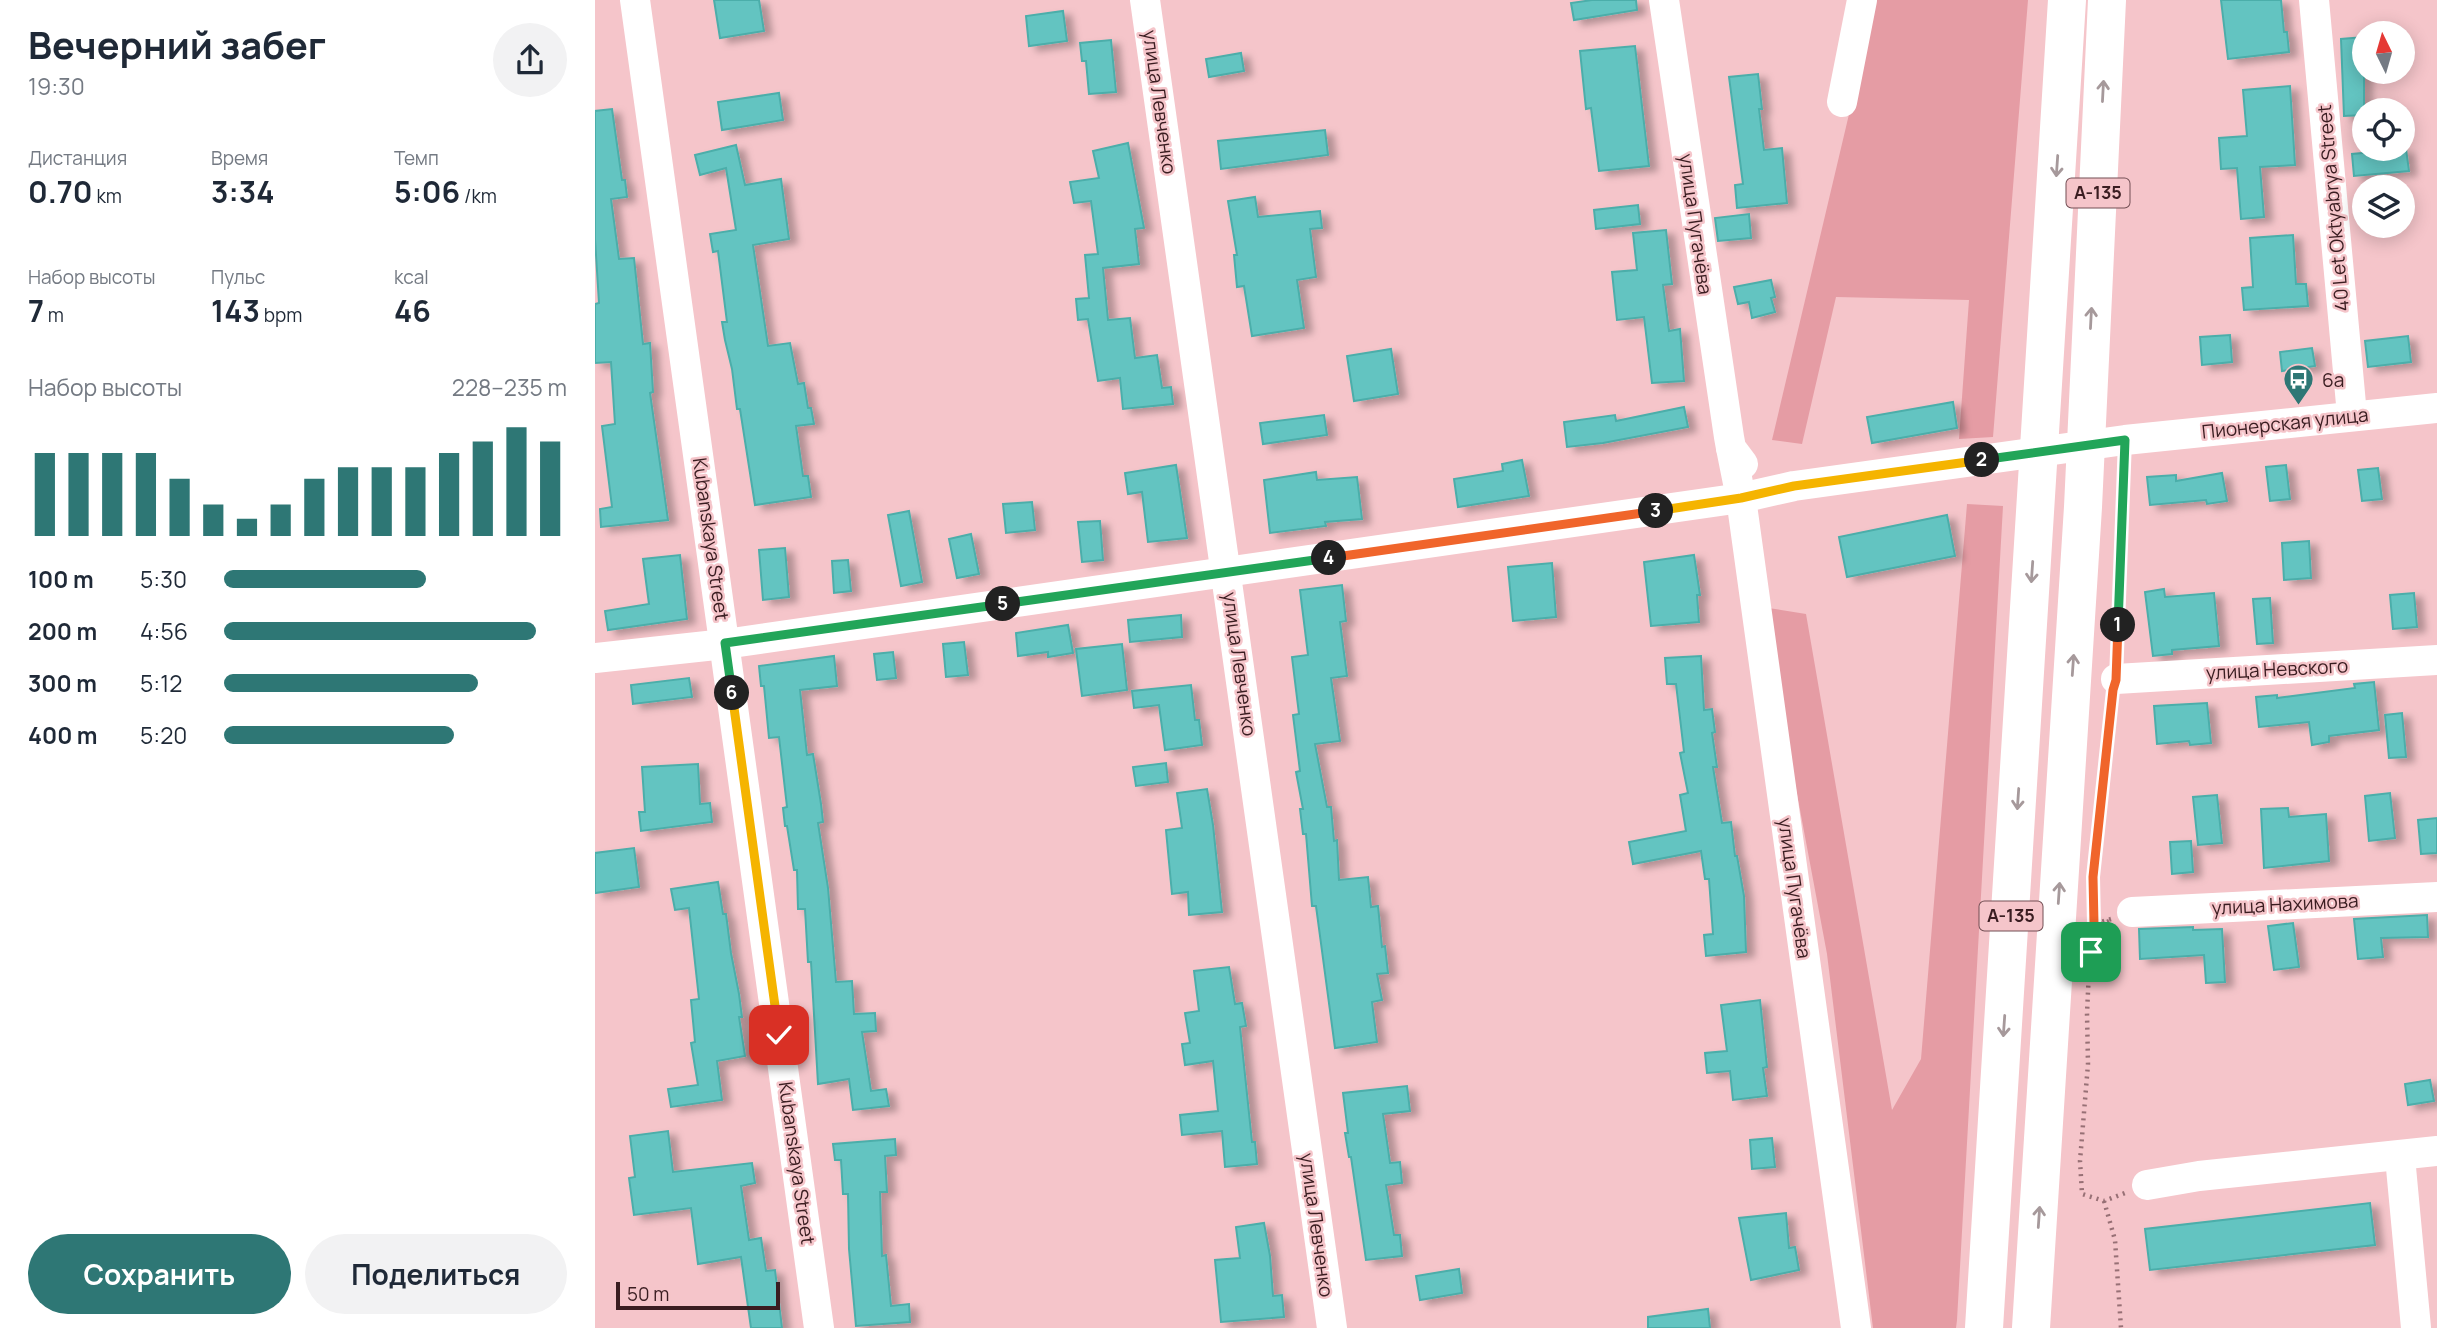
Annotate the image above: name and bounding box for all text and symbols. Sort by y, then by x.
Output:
text: Вечерний забег [28,18,326,70]
north arrow [2352,21,2415,84]
map controls [2352,21,2415,238]
button: share [493,23,567,97]
street label: улица Левченко [1137,28,1183,176]
text: 19:30 [28,70,85,102]
one-way arrow [2096,80,2109,103]
button: locate [2352,98,2415,161]
street label: 40 Let Oktyabrya Street [2311,104,2355,312]
text: Дистанция [28,145,127,171]
text: Время [211,145,268,171]
text: Темп [394,145,439,171]
street label: улица Пугачёва [1673,152,1719,296]
one-way arrow [2050,154,2063,177]
text: 0.70 [28,171,93,212]
text: 3:34 [211,171,274,212]
text: 5:06 [394,171,460,212]
button: layers [2352,175,2415,238]
road number: А-135 [2067,178,2129,208]
text: km [93,183,122,209]
text: /km [460,183,497,209]
text: Набор высоты [28,264,155,290]
text: Пульс [211,264,265,290]
text: kcal [394,264,429,290]
text: 7 [28,290,44,331]
text: 143 [211,290,260,331]
text: 46 [394,290,431,331]
text: m [44,302,64,328]
text: bpm [260,302,302,328]
one-way arrow [2085,307,2098,330]
bus stop icon: 6а [2282,363,2316,407]
place label: 6а [2322,367,2344,393]
text: Набор высоты [28,371,182,403]
text: 228–235 m [452,371,567,403]
street label: Пионерская улица [2200,401,2370,445]
pin: 2 [1965,442,1999,477]
text: 2 [1976,446,1987,472]
street label: Kubanskaya Street [687,456,735,622]
pin: 3 [1639,494,1673,528]
text: 3 [1650,497,1661,523]
pin: 4 [1311,540,1347,576]
text: 4 [1323,544,1334,570]
one-way arrow [2025,560,2038,583]
text: 100 m [28,563,94,595]
text: 5:30 [140,563,187,595]
pin: 5 [985,586,1021,622]
text: 5 [997,590,1008,616]
street label: улица Левченко [1217,590,1263,738]
pin: 1 [2101,608,2135,642]
text: 1 [2113,611,2122,637]
text: 200 m [28,615,97,647]
text: 4:56 [140,615,188,647]
street label: улица Невского [2205,652,2349,686]
one-way arrow [2067,655,2080,677]
text: 300 m [28,667,97,699]
text: 5:12 [140,667,182,699]
pin: 6 [715,676,749,710]
text: 6 [726,679,737,705]
text: 400 m [28,719,98,751]
text: 5:20 [140,719,187,751]
one-way arrow [2011,787,2024,810]
street label: улица Пугачёва [1772,816,1818,960]
one-way arrow [2053,882,2066,904]
street label: улица Нахимова [2211,887,2359,921]
road number: А-135 [1979,902,2043,931]
pin [2061,922,2121,982]
icon: arrive [2072,933,2110,971]
pin [749,1005,809,1065]
one-way arrow [1997,1014,2010,1037]
icon: check [760,1016,798,1054]
street label: Kubanskaya Street [773,1080,821,1246]
street label: улица Левченко [1294,1151,1340,1299]
one-way arrow [2033,1207,2046,1229]
button: Сохранить [28,1234,291,1314]
button: Поделиться [305,1234,567,1314]
scale bar [616,1279,781,1311]
text: 50 m [627,1281,669,1307]

